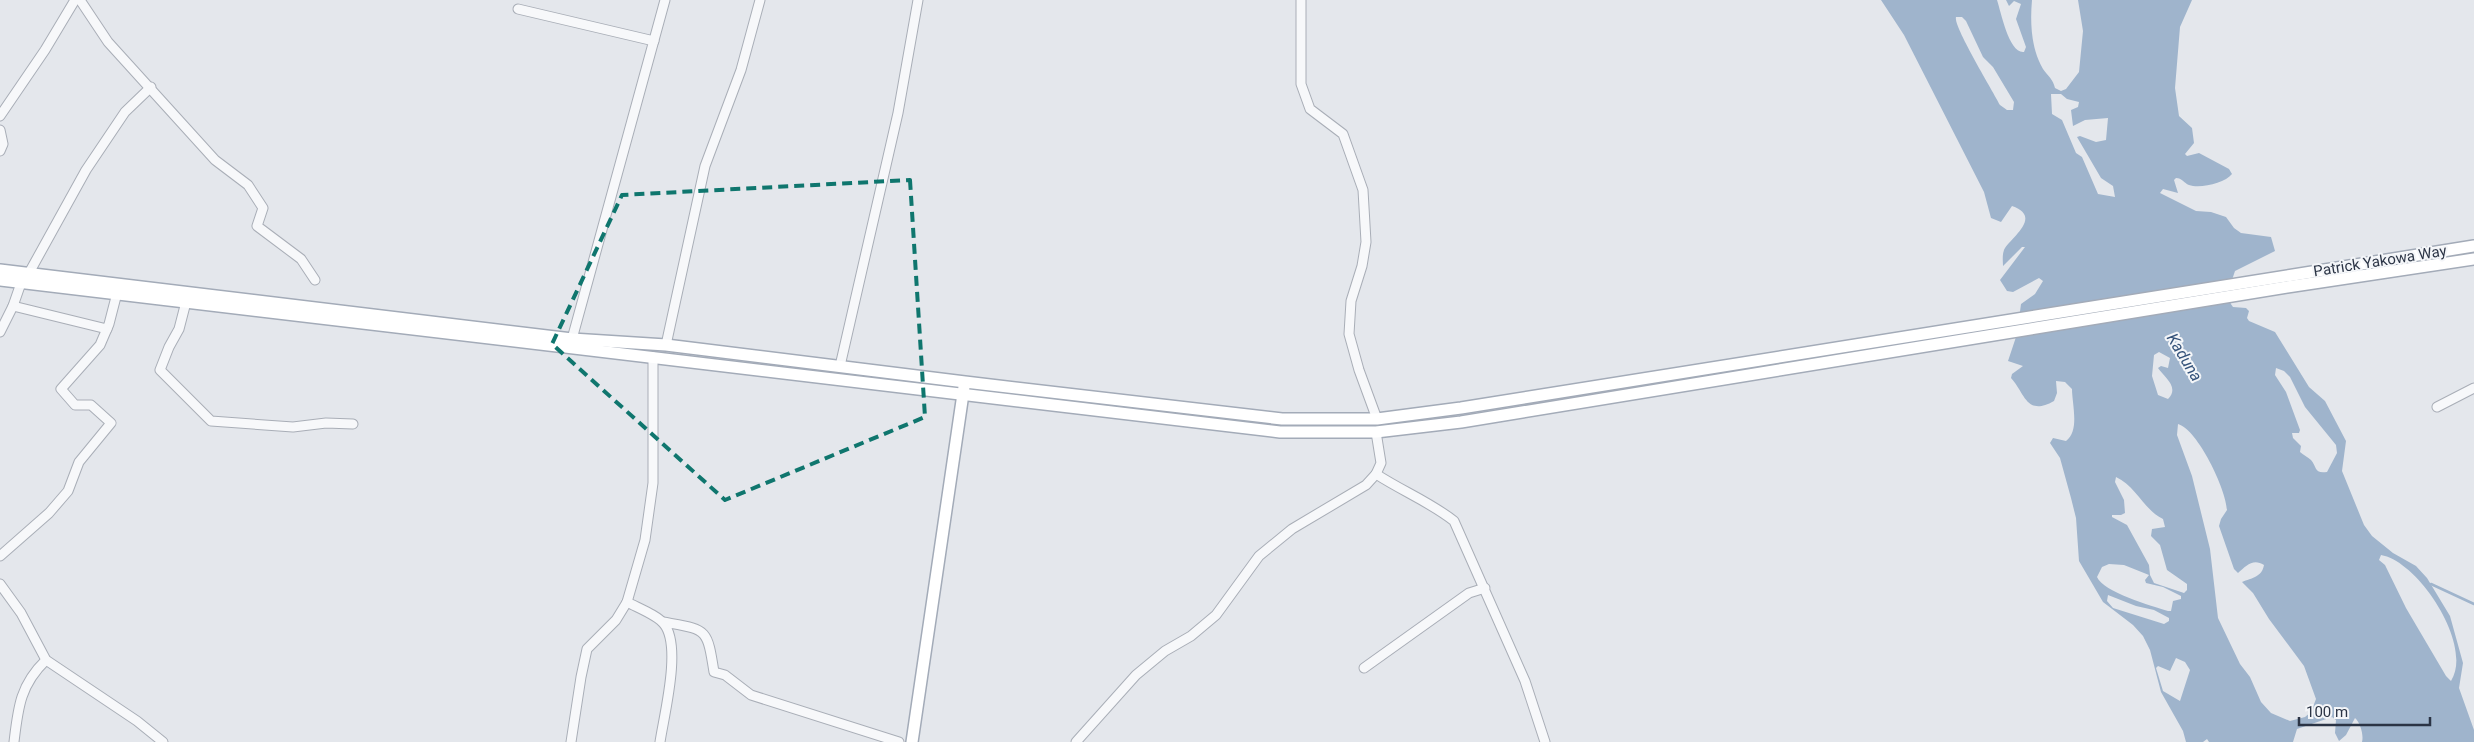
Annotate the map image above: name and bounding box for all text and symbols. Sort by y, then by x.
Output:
street label: Patrick Yakowa Way [2312,242,2448,280]
water label: Kaduna [2163,330,2206,385]
scale bar [2299,694,2430,726]
text: 100 m [2306,703,2348,721]

